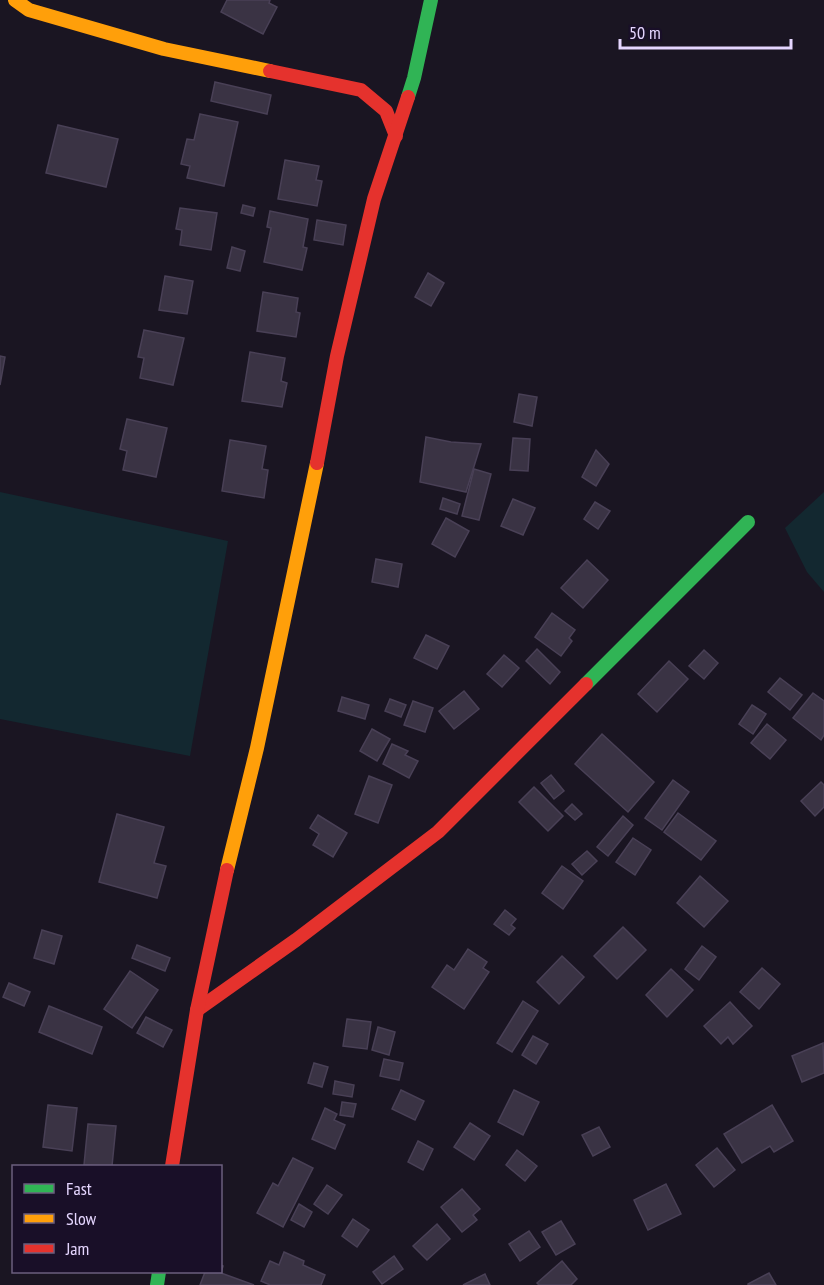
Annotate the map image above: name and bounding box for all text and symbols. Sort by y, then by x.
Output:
scale bar [620,12,791,50]
text: 50 m [629,21,661,44]
legend [12,1165,222,1273]
text: Fast [66,1177,92,1200]
text: Slow [66,1207,97,1230]
text: Jam [65,1237,89,1260]

